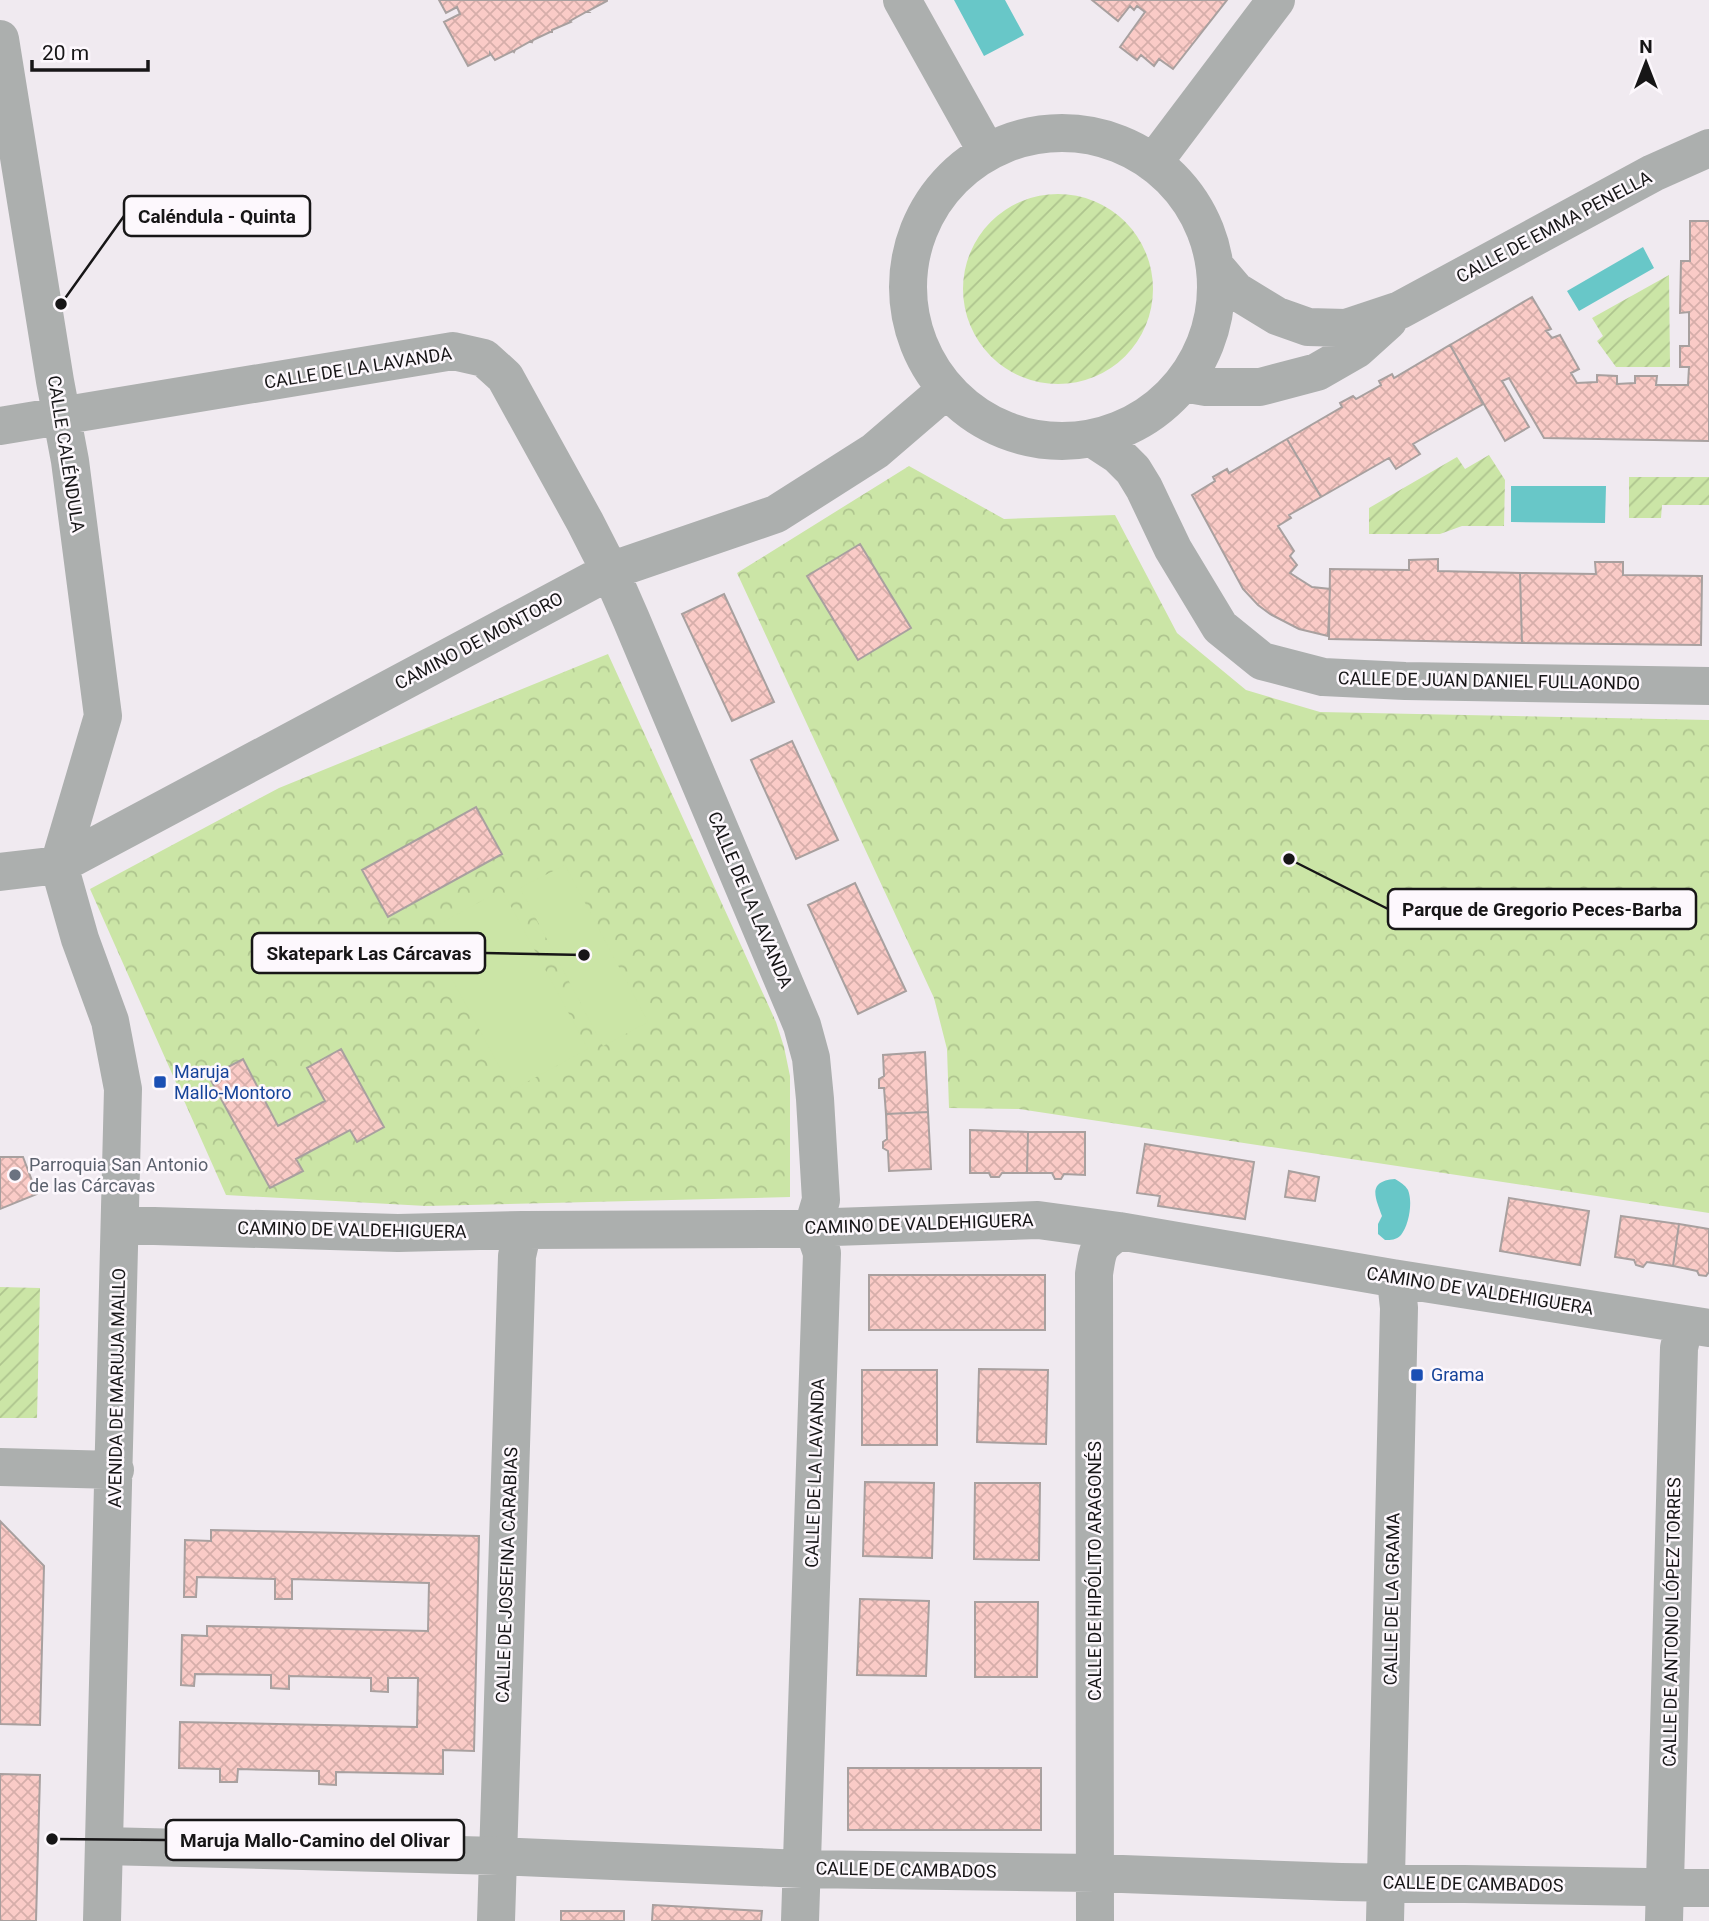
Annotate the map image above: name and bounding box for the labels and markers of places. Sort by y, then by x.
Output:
callout: Caléndula - Quinta [124,196,310,236]
callout: Parque de Gregorio Peces-Barba [1388,889,1696,929]
callout: Skatepark Las Cárcavas [252,933,485,973]
place label: Maruja Mallo-Montoro [174,1061,292,1103]
marker: Maruja Mallo-Montoro [152,1074,168,1090]
place label: Parroquia San Antonio de las Cárcavas [29,1154,208,1196]
marker: Parroquia San Antonio de las Cárcavas [7,1167,23,1183]
place label: Grama [1431,1364,1484,1385]
marker: Grama [1409,1367,1425,1383]
callout: Maruja Mallo-Camino del Olivar [166,1820,464,1860]

